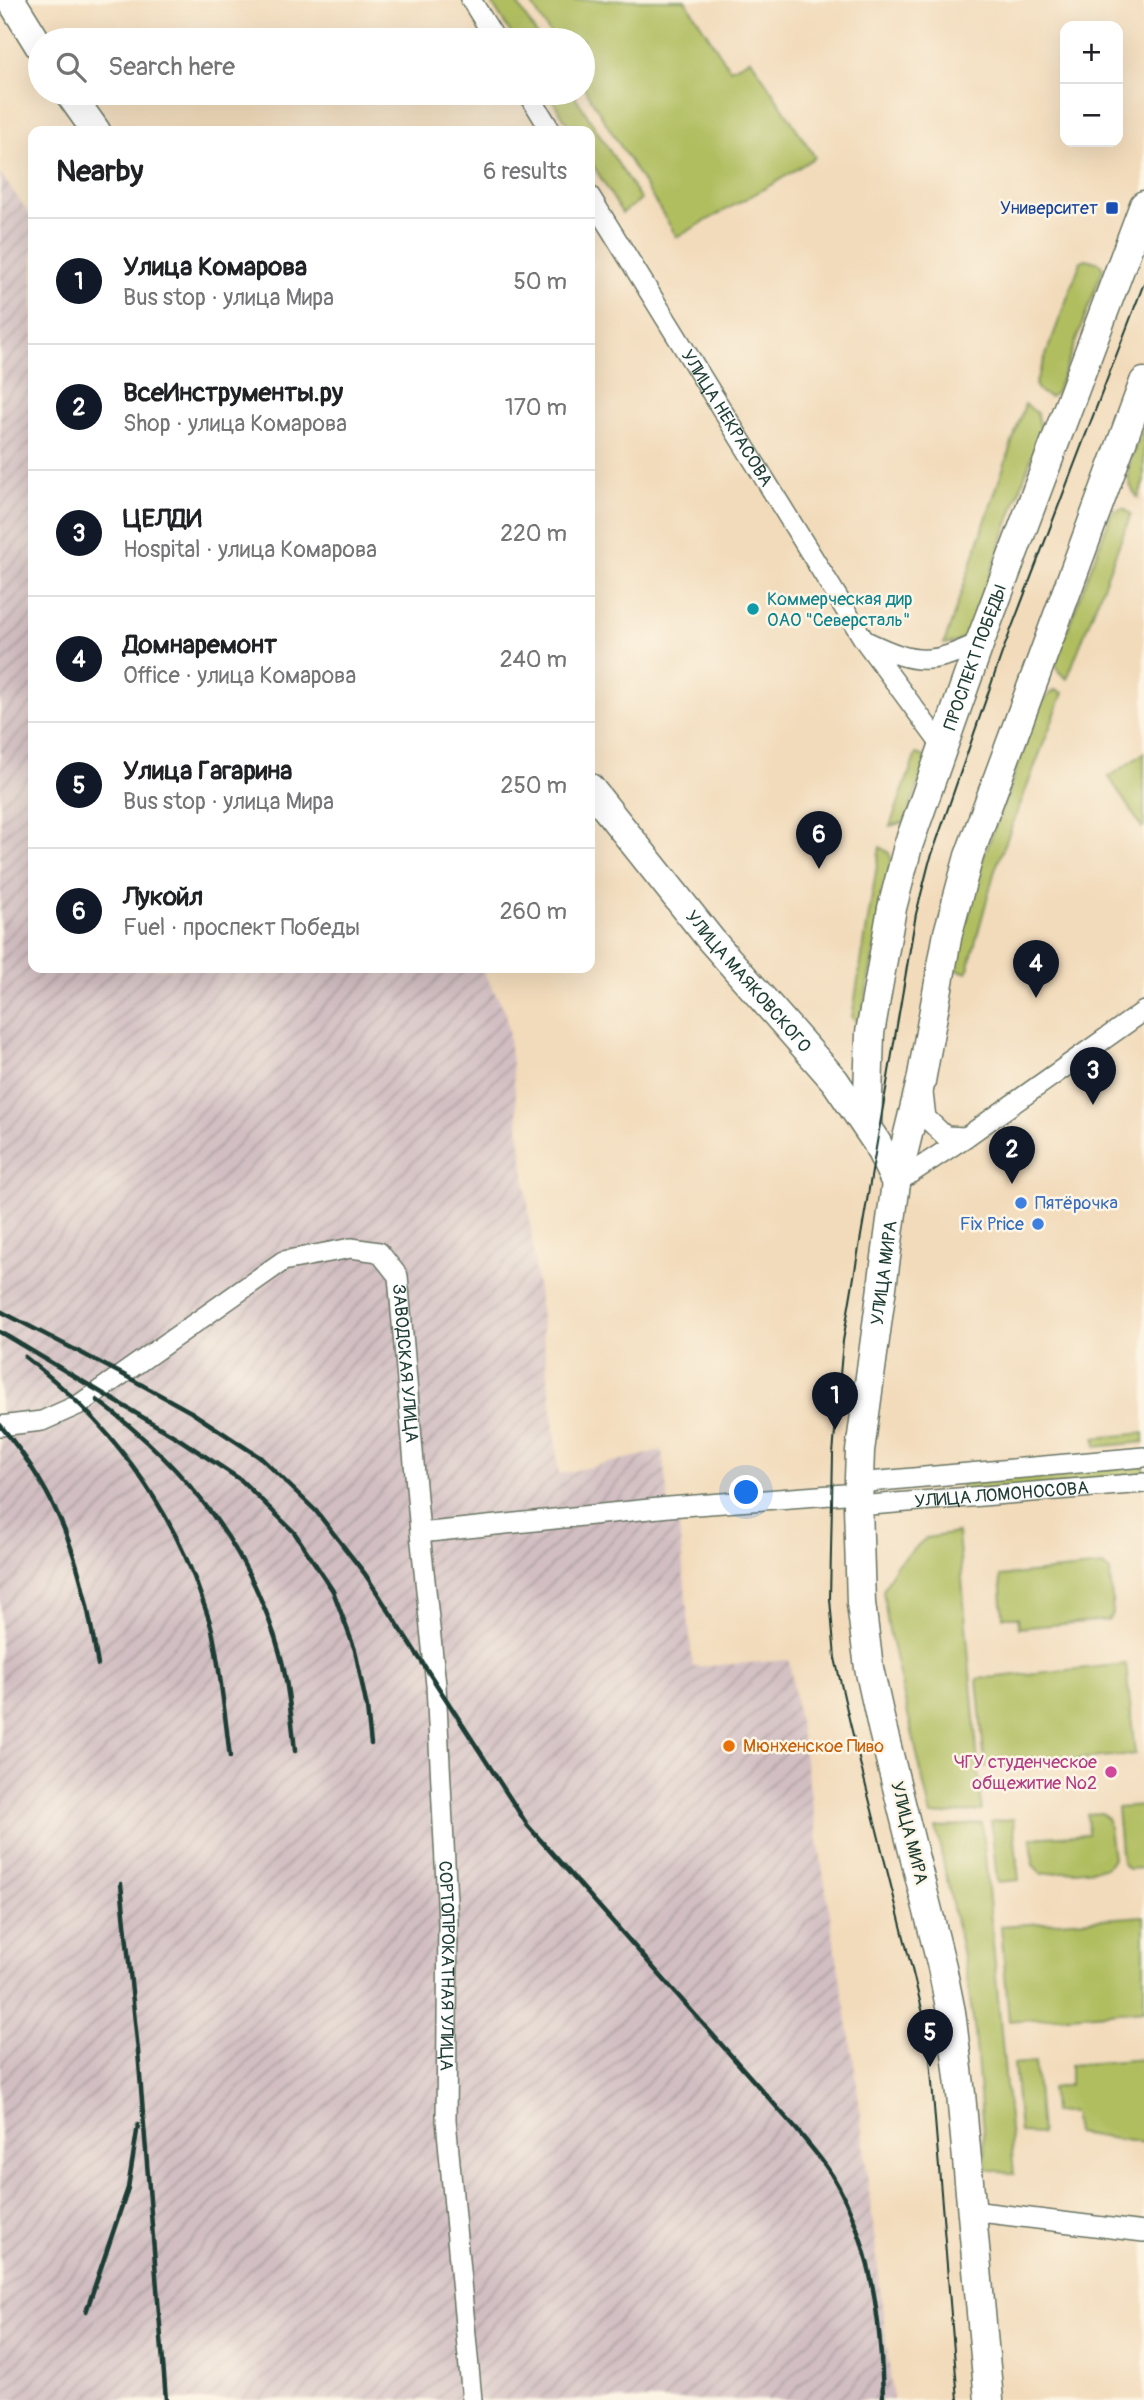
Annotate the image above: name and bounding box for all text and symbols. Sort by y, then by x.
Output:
map controls [1060,21,1123,147]
button: + [1060,21,1123,84]
search box [28,28,595,105]
icon: search [52,48,90,86]
text: Search here [108,51,235,83]
button: − [1060,84,1123,147]
text: Nearby [56,153,143,190]
text: 6 results [483,157,567,186]
place label: Университет [1000,197,1098,220]
marker: Университет [1104,200,1120,216]
text: Улица Комарова [123,251,307,283]
text: 1 [75,267,84,296]
text: 50 m [513,267,567,296]
text: Bus stop · улица Мира [123,283,334,312]
street label: УЛИЦА НЕКРАСОВА [676,345,778,491]
text: ВсеИнструменты.ру [123,377,343,409]
text: 2 [73,393,85,422]
text: 170 m [505,393,567,422]
text: Shop · улица Комарова [123,409,347,438]
text: ЦЕЛДИ [123,503,202,535]
text: 3 [73,519,85,548]
text: 220 m [500,519,567,548]
text: Hospital · улица Комарова [123,535,377,564]
street label: ПРОСПЕКТ ПОБЕДЫ [938,582,1012,733]
place label: Коммерческая дир ОАО "Северсталь" [767,588,913,632]
marker: Коммерческая дир ОАО "Северсталь" [745,601,761,617]
text: Домнаремонт [123,629,277,661]
text: 4 [72,645,86,674]
text: 240 m [500,645,567,674]
text: Office · улица Комарова [123,661,356,690]
text: Улица Гагарина [123,755,292,787]
text: 5 [73,771,85,800]
text: 250 m [501,771,567,800]
text: Bus stop · улица Мира [123,787,334,816]
pin: 6 [796,811,842,869]
text: Лукойл [123,881,203,913]
text: 6 [72,897,86,926]
text: 260 m [500,897,567,926]
street label: УЛИЦА МАЯКОВСКОГО [680,906,816,1057]
text: Fuel · проспект Победы [123,913,360,942]
pin: 4 [1013,940,1059,998]
pin: 3 [1070,1047,1116,1105]
pin: 2 [989,1126,1035,1184]
place label: Пятёрочка [1035,1192,1118,1215]
marker: Пятёрочка [1013,1195,1029,1211]
place label: Fix Price [960,1213,1024,1236]
marker: Fix Price [1030,1216,1046,1232]
street label: УЛИЦА МИРА [866,1219,902,1326]
street label: ЗАВОДСКАЯ УЛИЦА [387,1283,424,1444]
pin: 1 [812,1372,858,1430]
your location [729,1475,763,1509]
street label: УЛИЦА ЛОМОНОСОВА [914,1476,1090,1513]
place label: Мюнхенское Пиво [743,1735,884,1758]
marker: Мюнхенское Пиво [721,1738,737,1754]
place label: ЧГУ студенческое общежитие №2 [954,1751,1097,1795]
marker: ЧГУ студенческое общежитие №2 [1103,1764,1119,1780]
street label: УЛИЦА МИРА [885,1779,933,1887]
street label: СОРТОПРОКАТНАЯ УЛИЦА [433,1860,460,2072]
pin: 5 [907,2009,953,2067]

